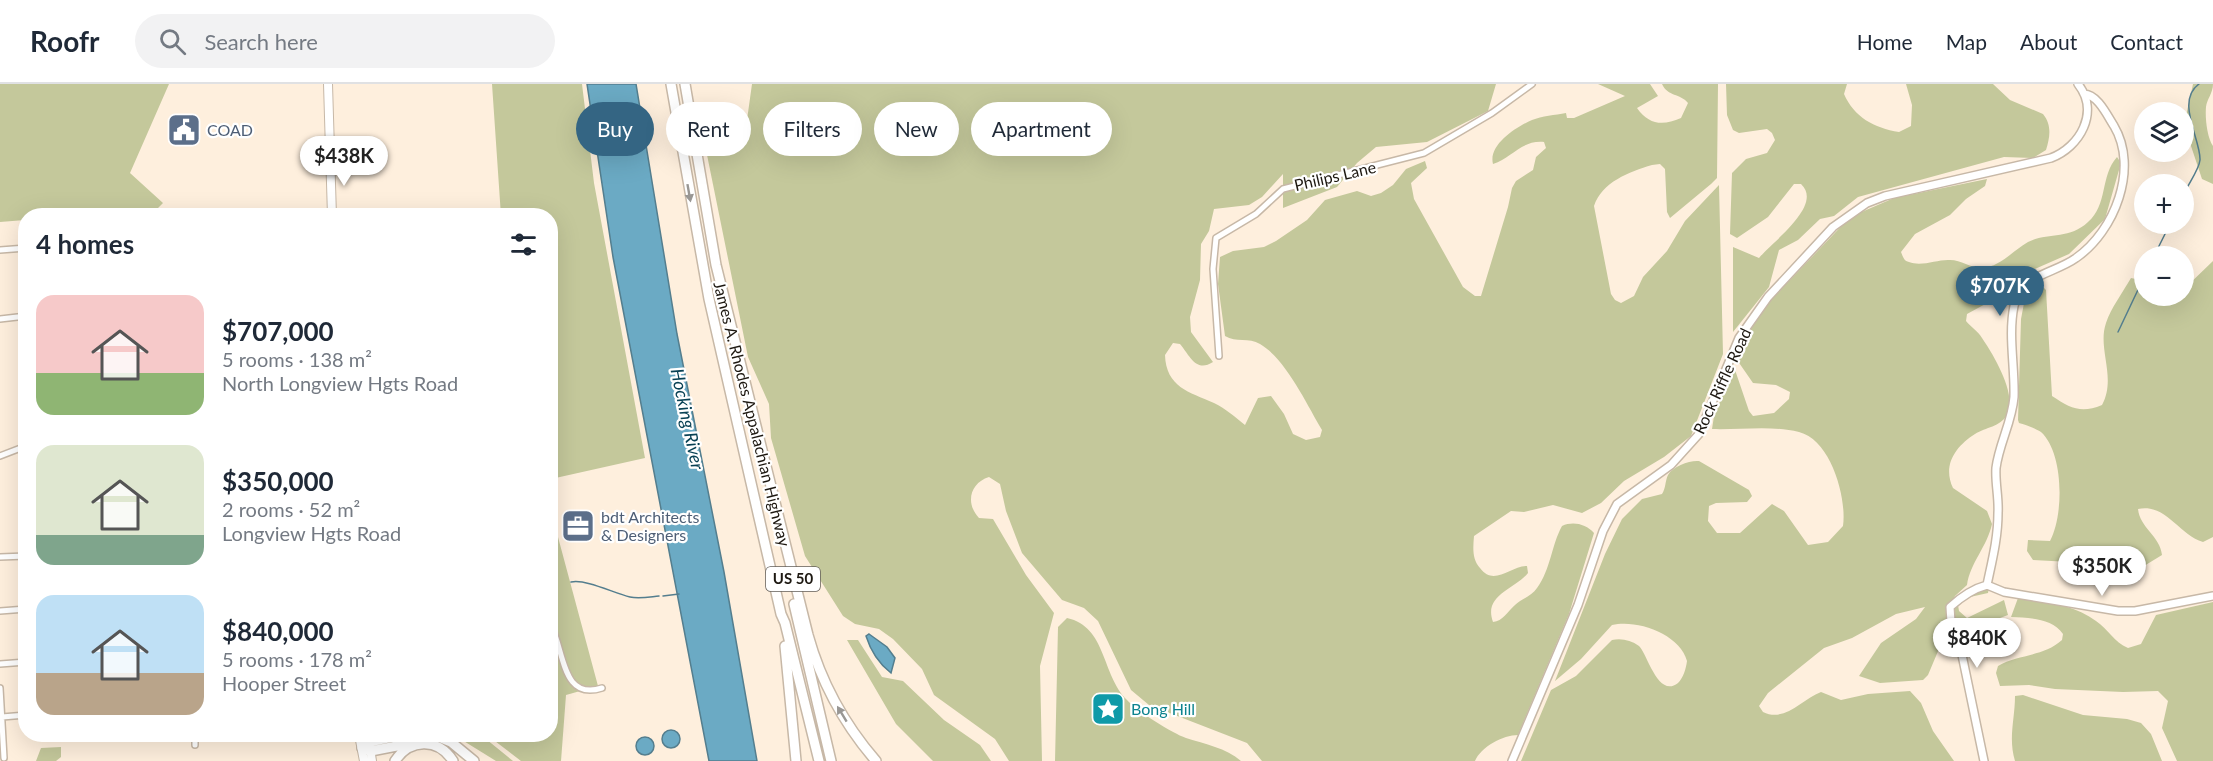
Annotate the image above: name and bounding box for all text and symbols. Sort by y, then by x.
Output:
search box [135,14,555,68]
text: Roofr [30,24,99,58]
icon: search [156,25,189,58]
text: Search here [204,28,318,55]
text: Home [1857,29,1913,54]
text: Map [1946,29,1987,54]
text: About [2020,29,2077,54]
text: Contact [2110,29,2183,54]
chip: Buy [576,102,654,156]
chip: Rent [666,102,751,156]
chip: Filters [763,102,862,156]
chip: New [874,102,959,156]
chip: Apartment [971,102,1112,156]
map controls [2134,102,2194,306]
button: layers [2134,102,2194,162]
public building icon: COAD [166,112,202,148]
place label: COAD [207,120,253,139]
pin: $438K [302,136,386,187]
text: $438K [314,143,374,167]
street label: Philips Lane [1292,157,1378,194]
button: + [2134,174,2194,234]
one-way arrow [684,184,693,203]
text: 4 homes [36,228,134,260]
icon: filters [507,228,540,261]
button: − [2134,246,2194,306]
pin: $707K [1958,266,2042,317]
text: $707K [1970,273,2030,297]
street label: James A. Rhodes Appalachian Highway [710,279,795,549]
text: $707,000 [222,315,334,347]
icon: home [84,319,156,391]
street label: Rock Riffle Road [1689,325,1754,437]
text: 5 rooms · 138 m² [222,347,372,371]
water label: Hocking River [667,366,710,472]
text: North Longview Hgts Road [222,371,458,395]
text: $350,000 [222,465,334,497]
icon: home [84,469,156,541]
text: 2 rooms · 52 m² [222,497,360,521]
place label: bdt Architects & Designers [601,507,699,544]
office icon: bdt Architects & Designers [560,508,596,544]
text: Longview Hgts Road [222,521,401,545]
pin: $350K [2060,546,2144,597]
text: $350K [2072,553,2132,577]
road number: US 50 [766,567,820,591]
text: $840,000 [222,615,334,647]
pin: $840K [1935,618,2019,669]
icon: home [84,619,156,691]
text: $840K [1947,625,2007,649]
text: 5 rooms · 178 m² [222,647,372,671]
text: Hooper Street [222,671,346,695]
place icon: Bong Hill [1090,691,1126,727]
place label: Bong Hill [1131,699,1195,718]
one-way arrow [836,706,847,722]

